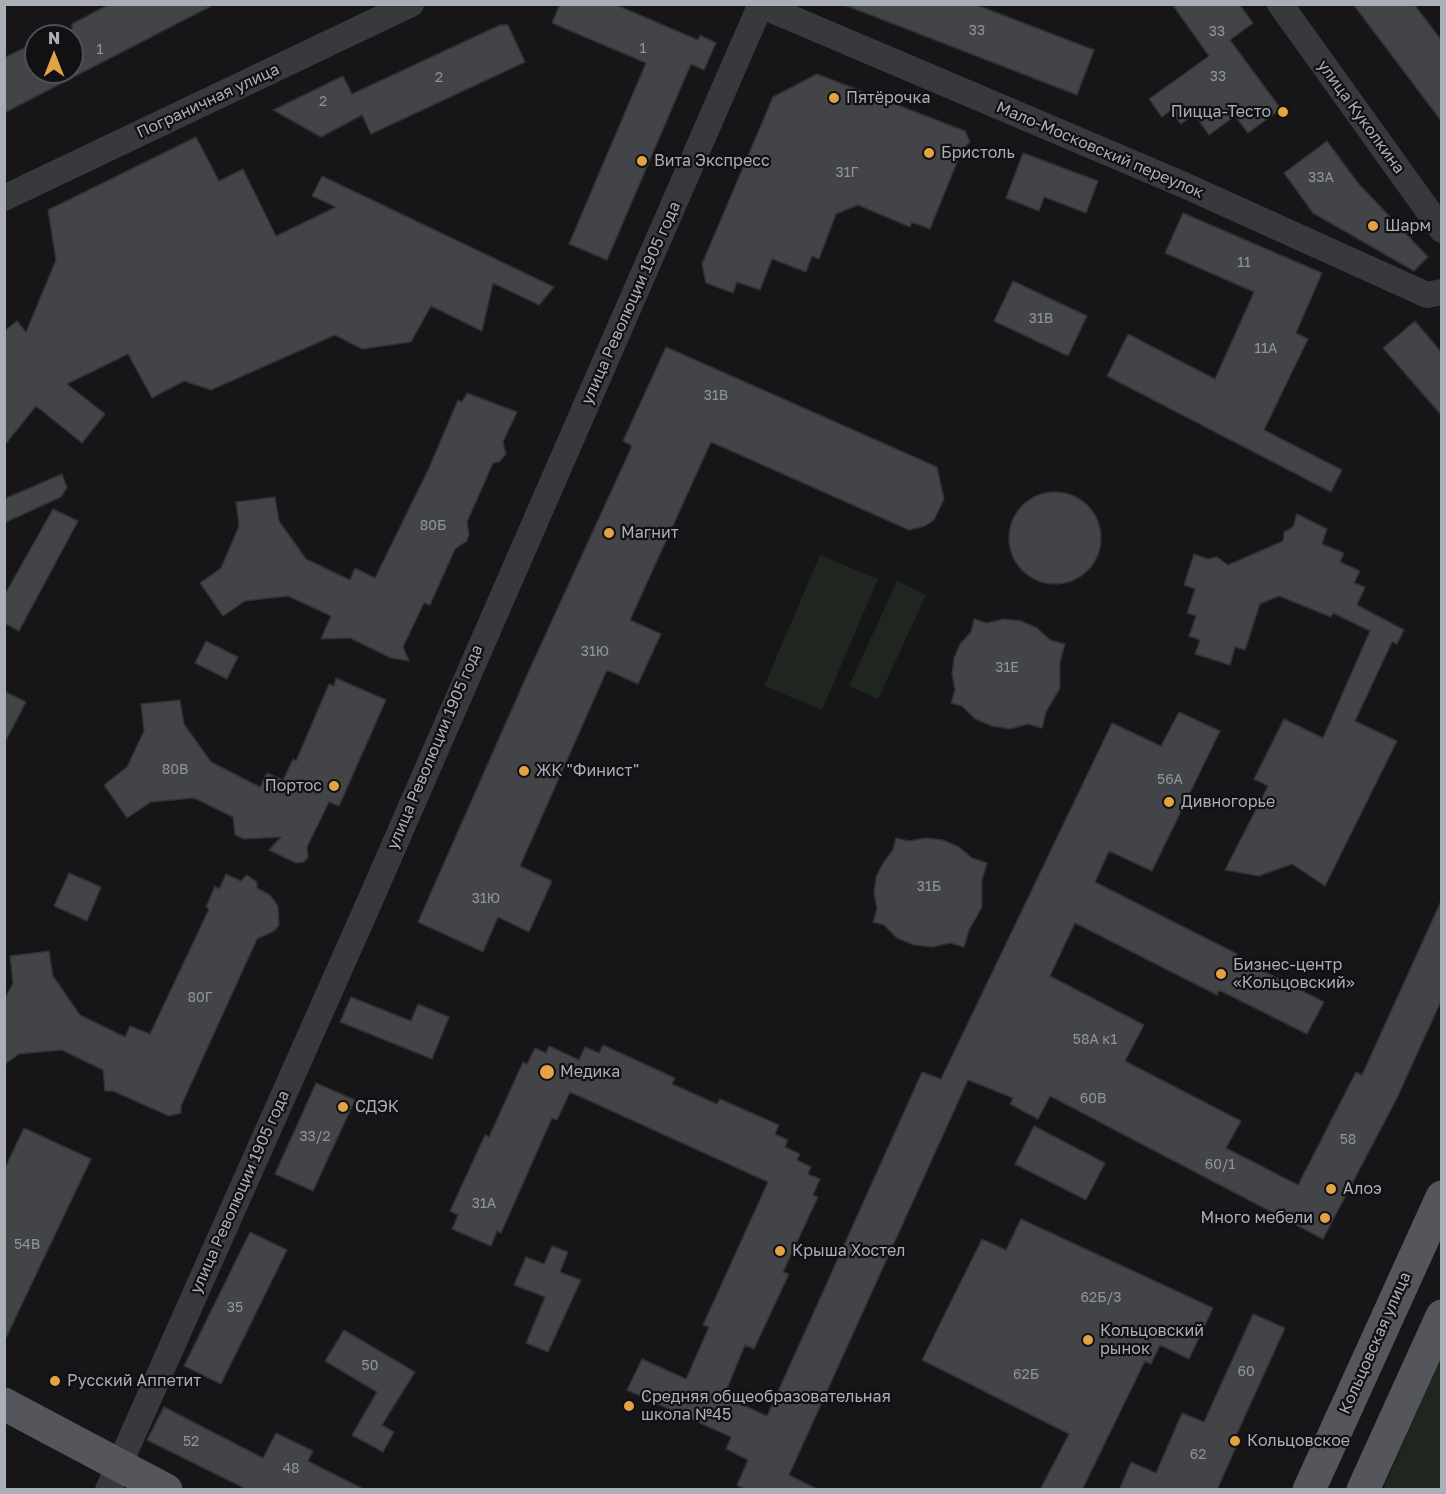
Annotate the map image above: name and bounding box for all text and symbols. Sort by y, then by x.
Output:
house number: 33 [969,23,985,39]
north arrow [24,24,84,84]
house number: 33 [1209,24,1225,40]
text: N [48,28,60,48]
house number: 1 [640,41,646,57]
house number: 1 [97,42,103,58]
street label: улица Куколкина [1313,56,1409,178]
street label: Пограничная улица [134,60,282,142]
house number: 33 [1210,69,1226,85]
house number: 2 [435,70,443,86]
place label: Пятёрочка [846,88,930,108]
marker: Пятёрочка [827,91,841,105]
house number: 2 [319,94,327,110]
street label: Мало-Московский переулок [993,98,1207,202]
place label: Пицца-Тесто [1171,102,1271,122]
marker: Пицца-Тесто [1276,105,1290,119]
place label: Бристоль [941,143,1015,163]
marker: Бристоль [922,146,936,160]
place label: Вита Экспресс [654,151,770,171]
marker: Вита Экспресс [635,154,649,168]
house number: 31Г [836,165,858,181]
house number: 33А [1308,170,1334,186]
street label: улица Революции 1905 года [577,198,685,408]
place label: Шарм [1385,216,1431,236]
marker: Шарм [1366,219,1380,233]
house number: 11 [1237,255,1251,271]
house number: 31В [1029,311,1053,327]
house number: 11А [1255,341,1277,357]
house number: 31В [704,388,728,404]
house number: 80Б [420,518,446,534]
place label: Магнит [621,523,679,543]
marker: Магнит [602,526,616,540]
street label: улица Революции 1905 года [383,642,487,852]
house number: 31Ю [581,644,609,660]
house number: 31Е [995,660,1019,676]
place label: ЖК "Финист" [536,761,639,781]
house number: 80В [162,762,188,778]
marker: ЖК "Финист" [517,764,531,778]
house number: 56А [1157,772,1183,788]
place label: Портос [265,776,322,796]
marker: Портос [327,779,341,793]
place label: Дивногорье [1181,792,1275,812]
marker: Дивногорье [1162,795,1176,809]
house number: 31Б [917,879,941,895]
house number: 31Ю [472,891,500,907]
place label: Бизнес-центр «Кольцовский» [1233,955,1355,993]
marker: Бизнес-центр «Кольцовский» [1214,967,1228,981]
house number: 80Г [187,990,213,1006]
house number: 58А к1 [1073,1032,1117,1048]
place label: Медика [560,1062,620,1082]
marker: Медика [538,1063,556,1081]
street label: улица Революции 1905 года [186,1087,294,1297]
house number: 60В [1080,1091,1106,1107]
place label: СДЭК [355,1097,399,1117]
marker: СДЭК [336,1100,350,1114]
house number: 33/2 [299,1129,331,1145]
house number: 58 [1340,1132,1356,1148]
house number: 60/1 [1205,1157,1235,1173]
place label: Алоэ [1343,1179,1382,1199]
marker: Алоэ [1324,1182,1338,1196]
house number: 31А [472,1196,496,1212]
place label: Много мебели [1201,1208,1313,1228]
marker: Много мебели [1318,1211,1332,1225]
house number: 54В [14,1237,40,1253]
place label: Крыша Хостел [792,1241,905,1261]
marker: Крыша Хостел [773,1244,787,1258]
street label: Кольцовская улица [1335,1269,1415,1417]
house number: 62Б/3 [1081,1290,1121,1306]
house number: 35 [227,1300,243,1316]
place label: Кольцовский рынок [1100,1321,1204,1359]
marker: Кольцовский рынок [1081,1333,1095,1347]
house number: 50 [362,1358,378,1374]
house number: 60 [1237,1364,1255,1380]
house number: 62Б [1013,1367,1039,1383]
place label: Русский Аппетит [67,1371,201,1391]
marker: Русский Аппетит [48,1374,62,1388]
place label: Средняя общеобразовательная школа №45 [641,1387,891,1425]
marker: Средняя общеобразовательная школа №45 [622,1399,636,1413]
place label: Кольцовское [1247,1431,1350,1451]
house number: 52 [183,1434,199,1450]
marker: Кольцовское [1228,1434,1242,1448]
house number: 62 [1190,1447,1206,1463]
house number: 48 [282,1461,300,1477]

